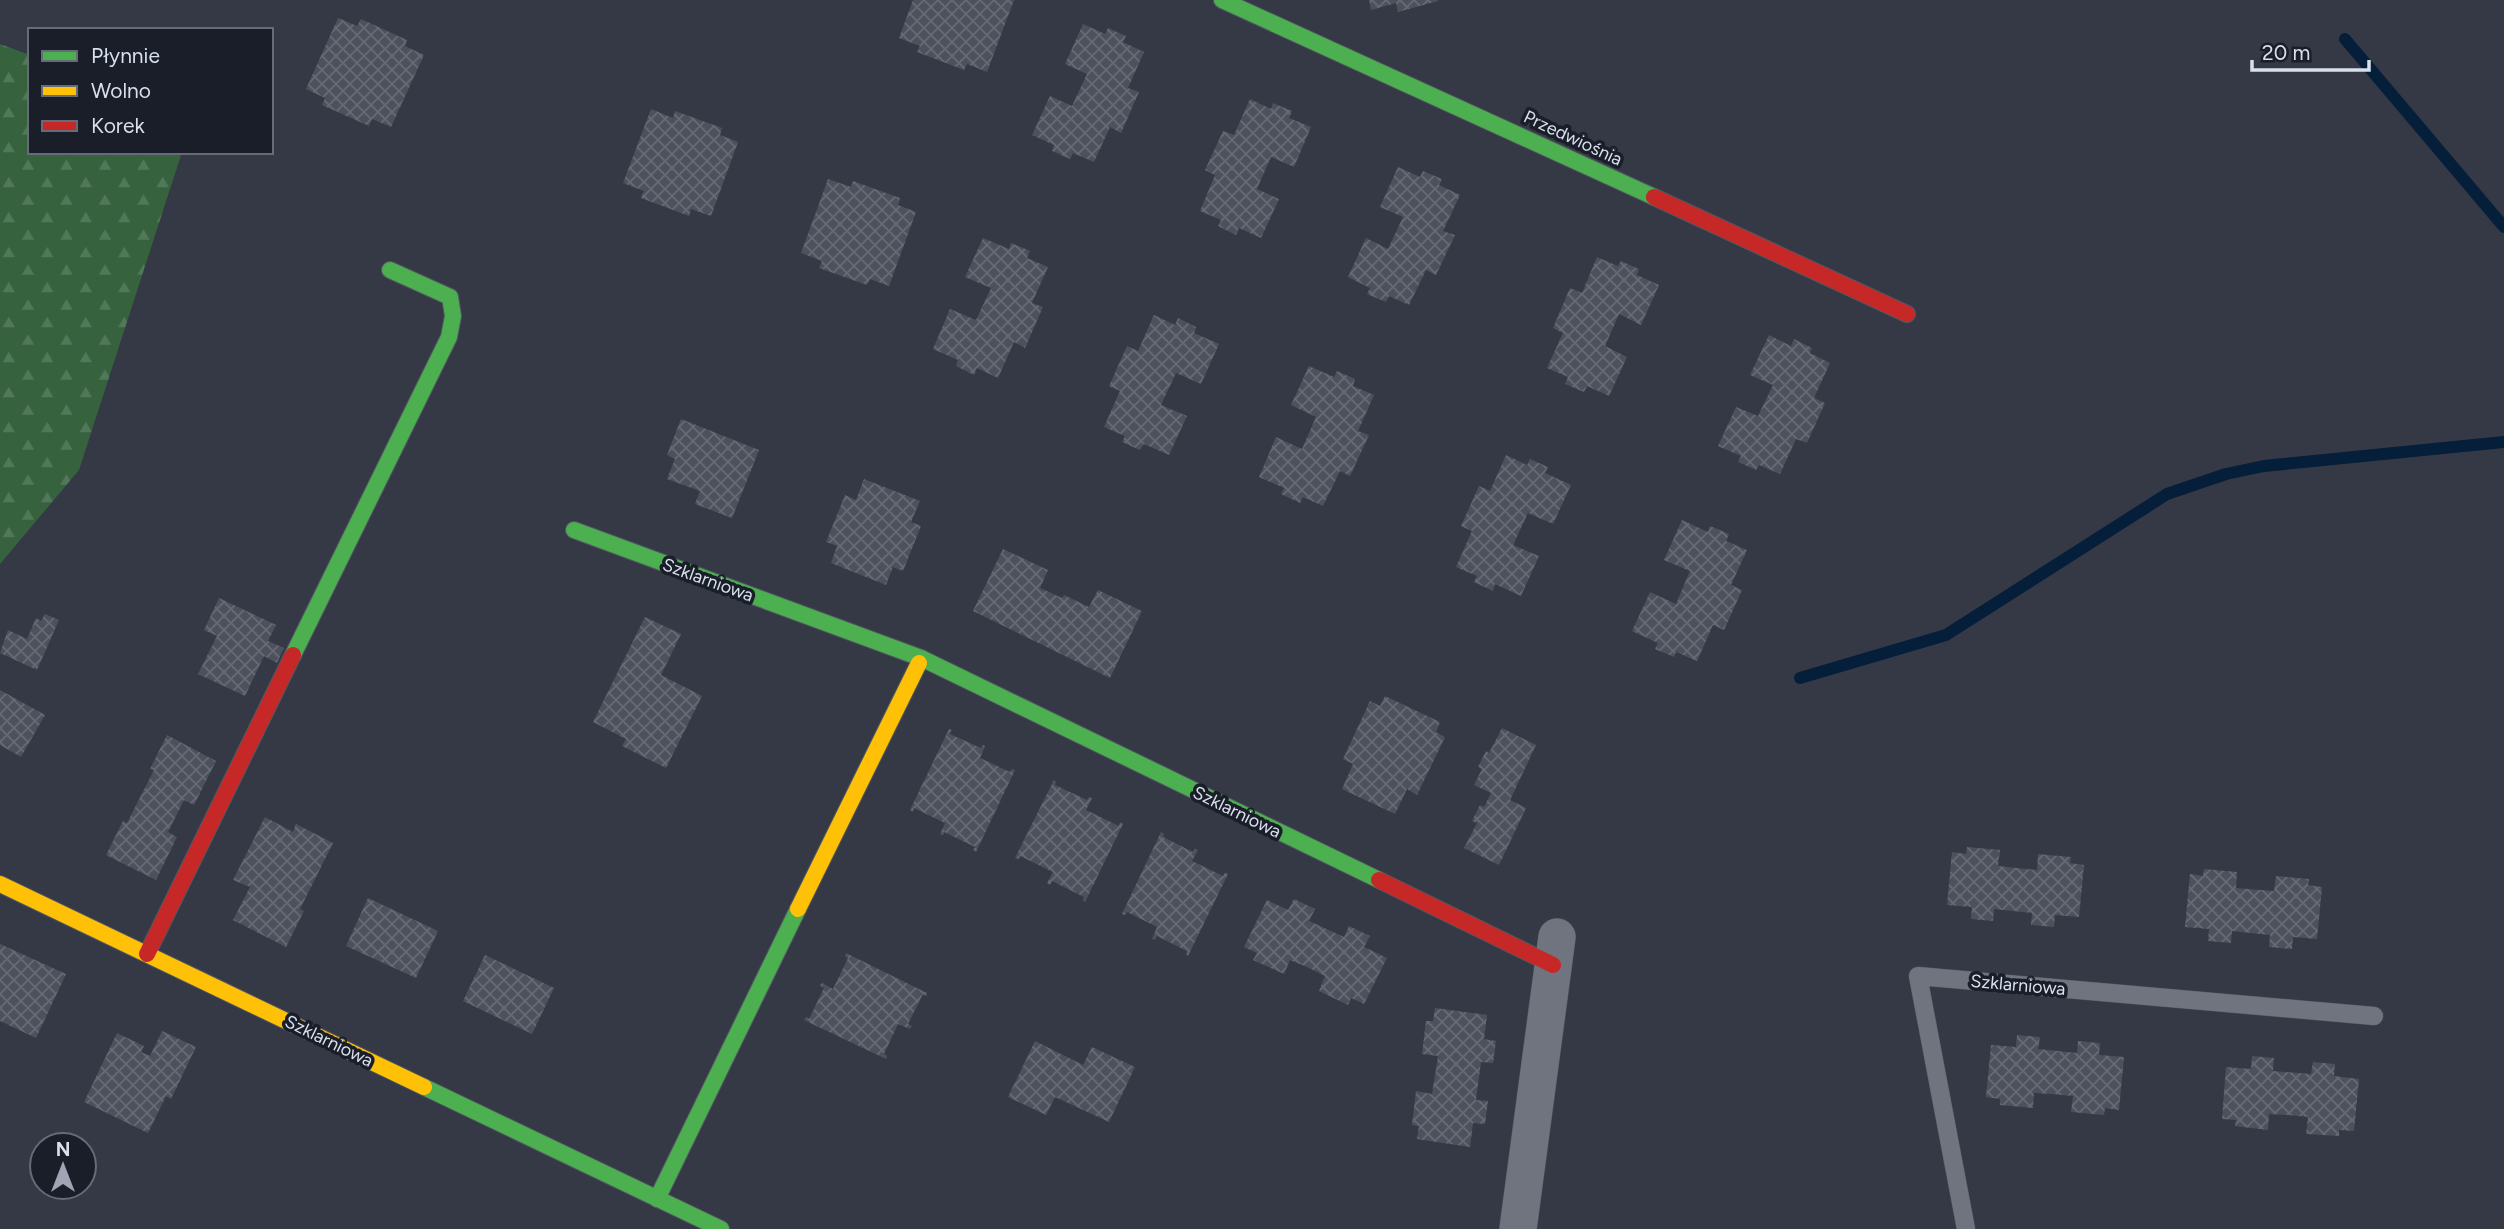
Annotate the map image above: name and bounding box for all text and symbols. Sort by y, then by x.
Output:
legend [28,28,273,154]
scale bar [2252,28,2369,72]
text: 20 m [2262,40,2310,65]
text: Płynnie [91,43,160,68]
text: Wolno [91,78,151,103]
street label: Przedwiośnia [1520,106,1626,170]
text: Korek [91,113,145,138]
street label: Szklarniowa [659,553,757,607]
street label: Szklarniowa [1189,781,1285,843]
street label: Szklarniowa [1970,970,2066,1000]
street label: Szklarniowa [281,1010,377,1072]
north arrow [28,1131,98,1201]
text: N [56,1138,70,1161]

